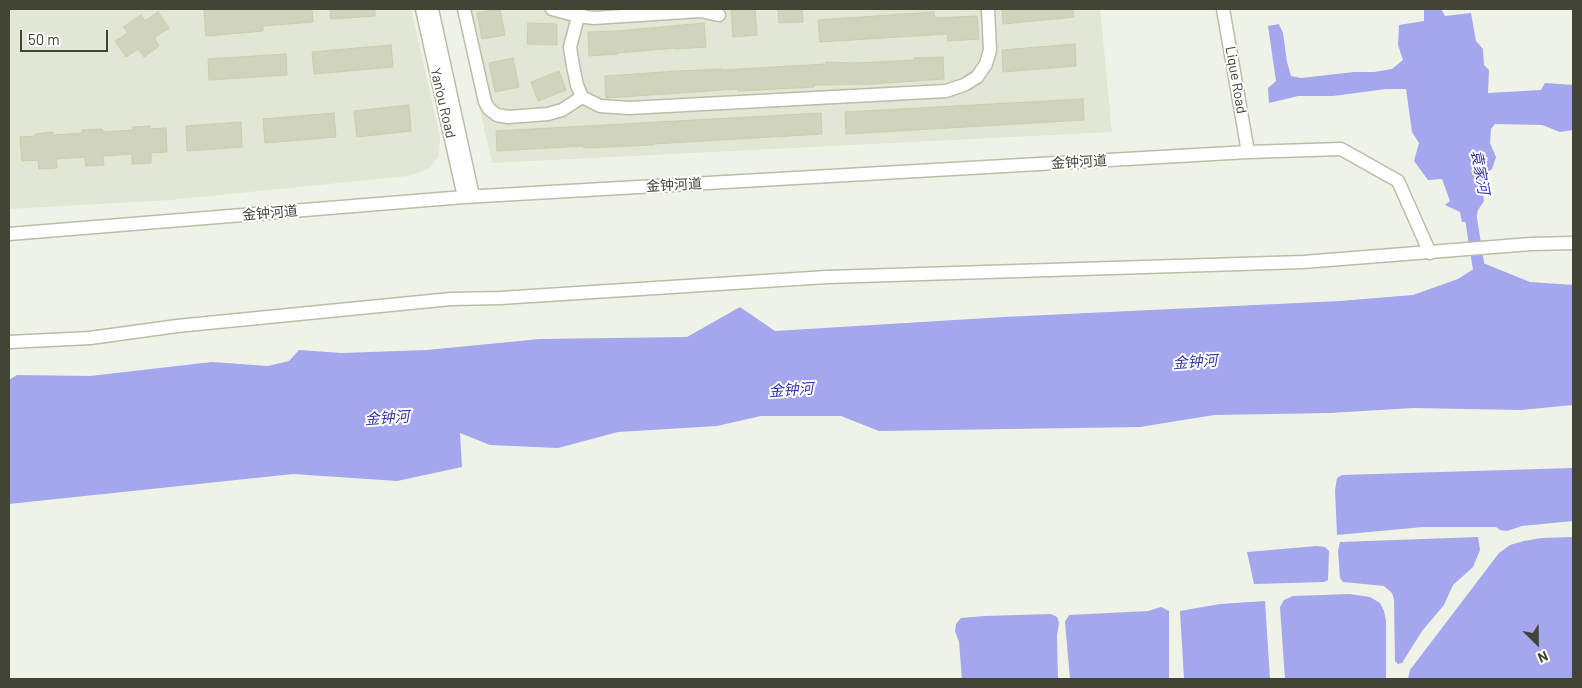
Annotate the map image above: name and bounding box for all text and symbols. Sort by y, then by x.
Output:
scale bar [22,20,110,52]
text: 50 m [28,30,60,48]
street label: Lique Road [1222,45,1250,115]
street label: Yan'ou Road [427,66,459,140]
water label: 袁家河 [1467,148,1493,196]
street label: 金钟河道 [1051,152,1107,172]
street label: 金钟河道 [646,175,702,195]
street label: 金钟河道 [241,202,299,224]
water label: 金钟河 [1172,351,1218,373]
water label: 金钟河 [768,379,814,401]
water label: 金钟河 [364,407,410,429]
north arrow [1512,618,1562,668]
text: N [1535,648,1551,667]

